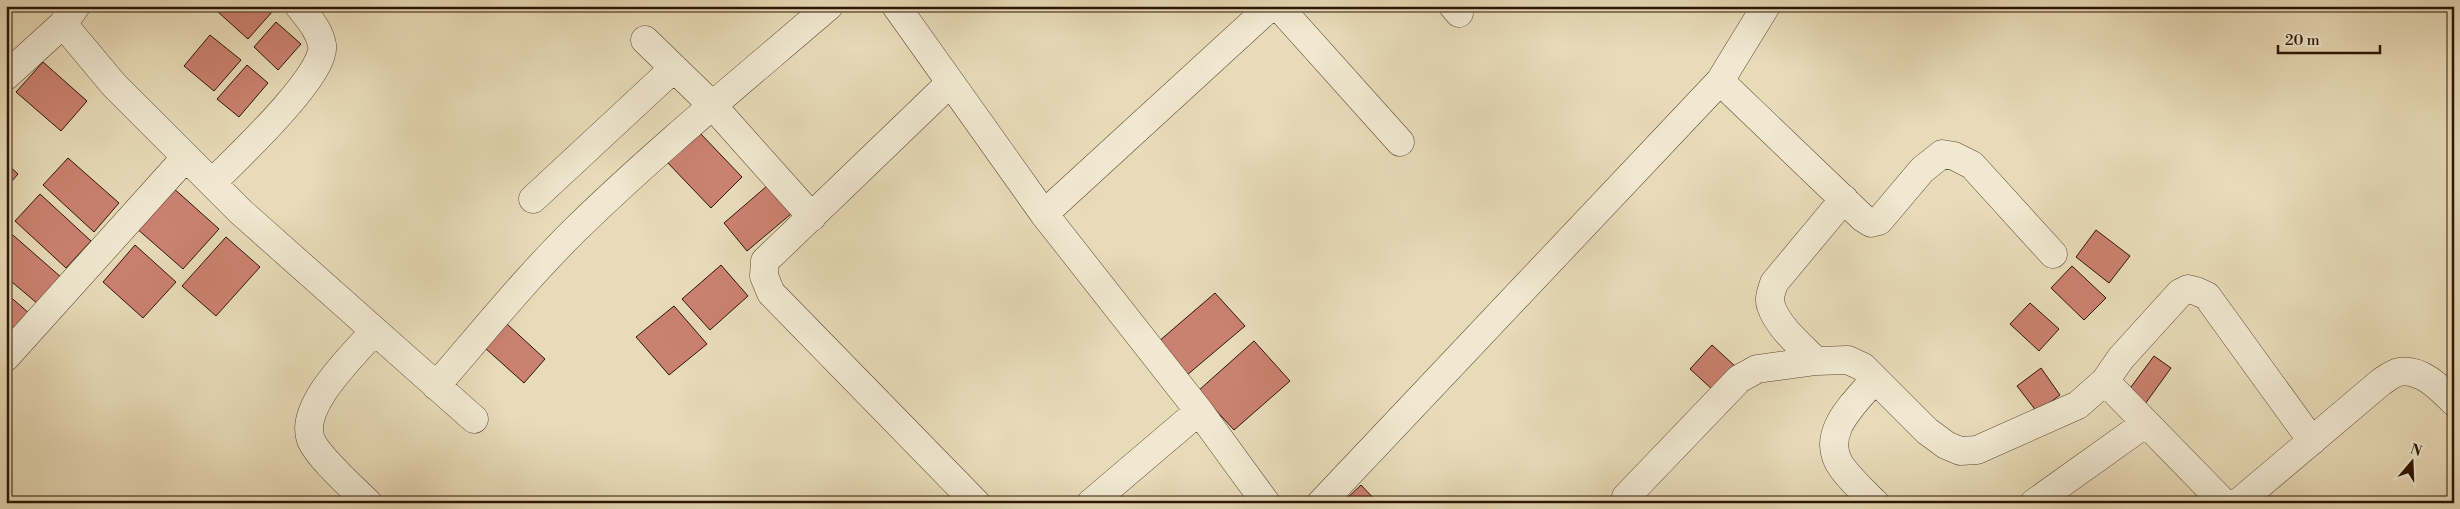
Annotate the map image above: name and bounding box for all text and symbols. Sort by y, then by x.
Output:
scale bar [2278,22,2380,54]
text: 20 m [2285,31,2320,50]
north arrow [2388,436,2438,486]
text: N [2408,440,2424,461]

